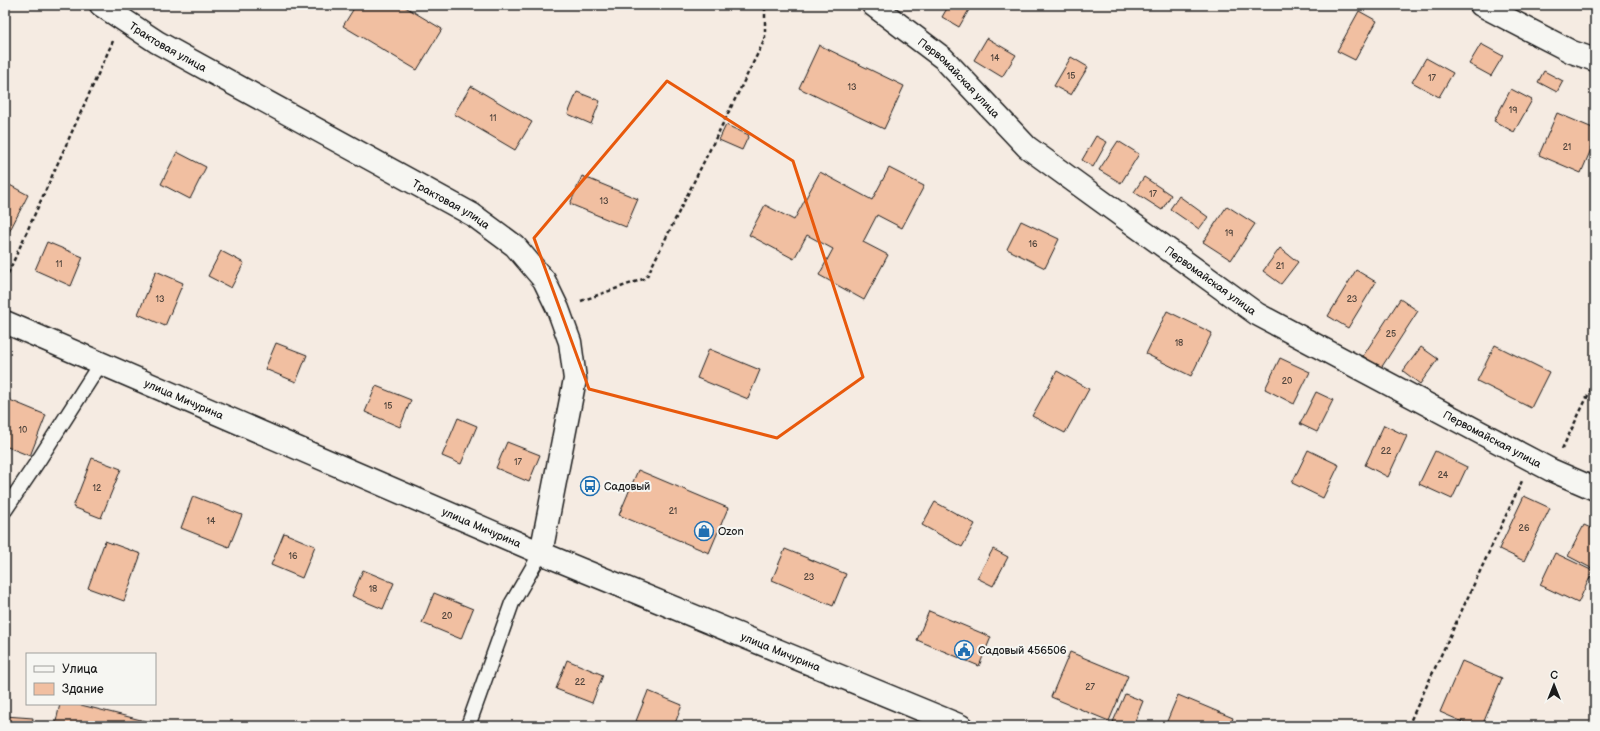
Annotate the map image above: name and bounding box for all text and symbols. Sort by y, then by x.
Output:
street label: Трактовая улица [127,19,209,75]
street label: Первомайская улица [916,35,1003,121]
house number: 14 [991,53,1000,64]
house number: 15 [1067,71,1075,82]
house number: 17 [1428,73,1437,84]
house number: 13 [847,82,857,93]
house number: 19 [1509,105,1517,116]
house number: 11 [490,113,496,124]
house number: 21 [1563,142,1571,153]
street label: Трактовая улица [410,177,493,232]
house number: 17 [1149,189,1158,200]
house number: 13 [599,196,609,207]
house number: 19 [1225,228,1233,239]
house number: 16 [1029,239,1038,250]
street label: Первомайская улица [1162,243,1259,318]
house number: 11 [56,259,62,270]
house number: 21 [1276,261,1284,272]
house number: 13 [155,294,165,305]
house number: 23 [1347,294,1358,305]
house number: 25 [1386,329,1396,340]
house number: 18 [1175,338,1183,349]
street label: улица Мичурина [143,376,226,422]
house number: 20 [1282,376,1292,387]
house number: 15 [384,401,392,412]
street label: Первомайская улица [1441,408,1544,471]
house number: 10 [19,425,27,436]
house number: 22 [1381,446,1392,457]
house number: 17 [514,457,523,468]
house number: 24 [1438,470,1449,481]
bus stop icon: Садовый [579,475,601,497]
place label: Садовый [604,480,650,493]
house number: 12 [93,483,102,494]
street label: улица Мичурина [440,505,524,550]
house number: 21 [669,506,677,517]
house number: 14 [207,516,216,527]
shop icon: Ozon [693,520,715,542]
house number: 26 [1519,523,1530,534]
place label: Ozon [718,525,744,538]
house number: 16 [289,551,298,562]
house number: 23 [804,572,815,583]
house number: 18 [369,584,377,595]
house number: 20 [442,611,452,622]
street label: улица Мичурина [739,630,823,674]
public building icon: Садовый 456506 [953,639,975,661]
place label: Садовый 456506 [978,644,1067,657]
legend [26,653,156,705]
text: Улица [62,662,98,677]
north arrow [1534,665,1574,705]
text: С [1550,669,1558,682]
house number: 22 [575,677,586,688]
text: Здание [62,682,104,697]
house number: 27 [1085,682,1095,693]

